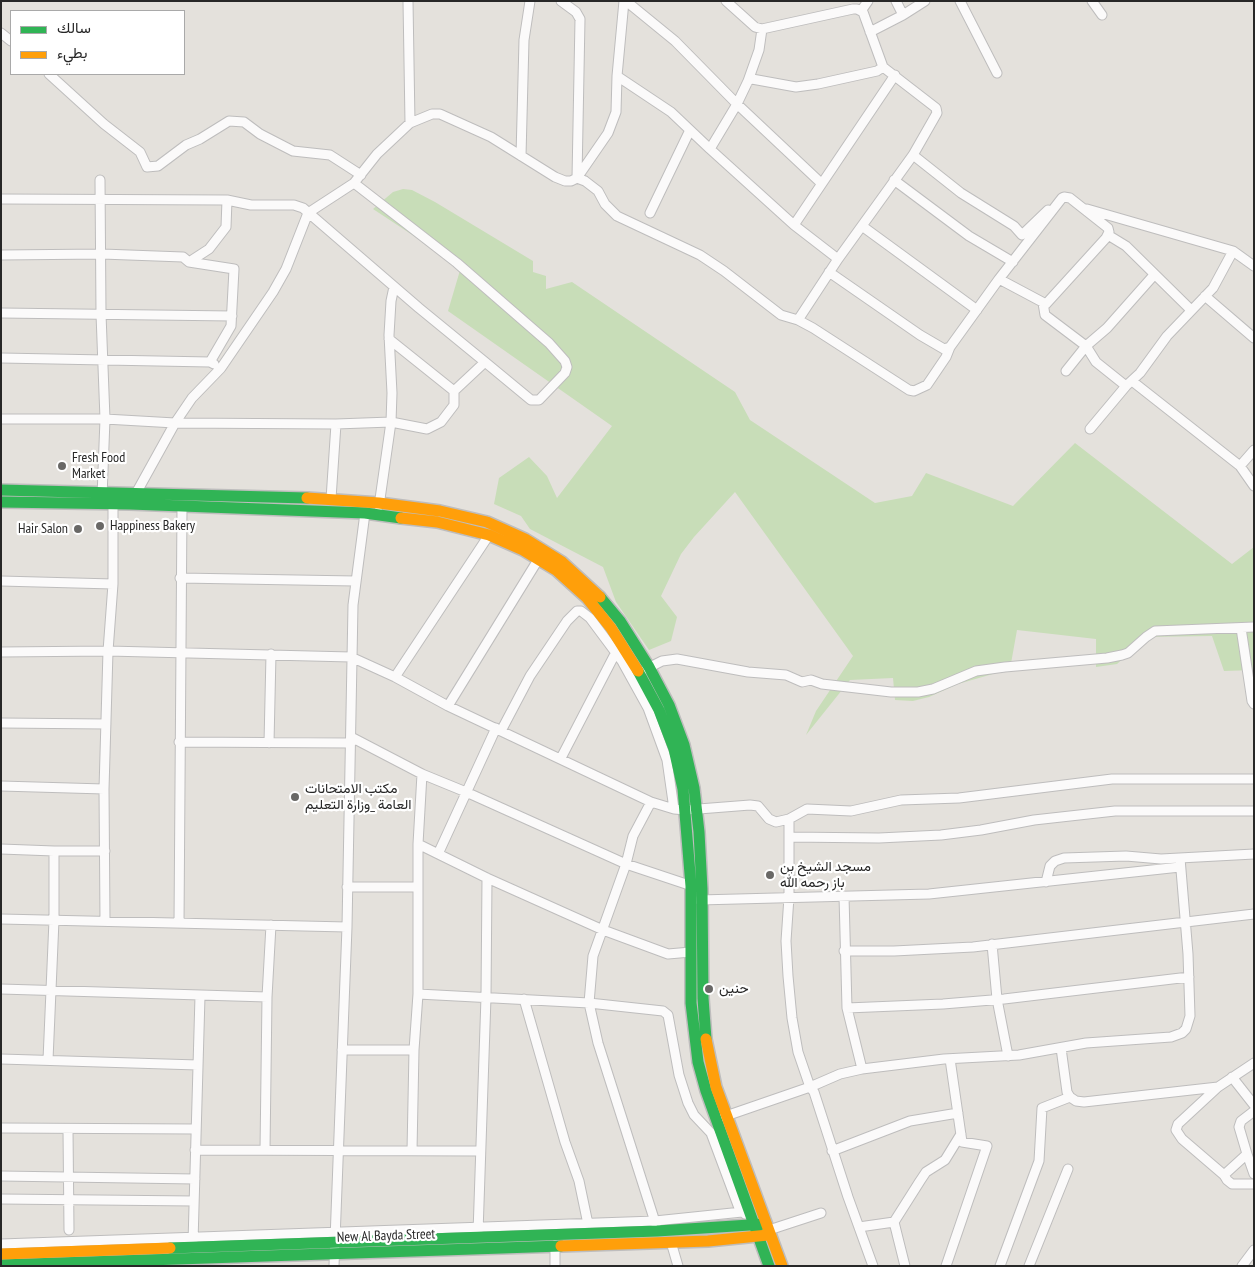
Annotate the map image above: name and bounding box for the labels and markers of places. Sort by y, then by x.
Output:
place label: Fresh Food Market [72,450,125,482]
marker: Fresh Food Market [56,460,68,472]
place label: Happiness Bakery [110,518,195,534]
marker: Happiness Bakery [94,520,106,532]
place label: Hair Salon [18,521,68,537]
marker: Hair Salon [72,523,84,535]
place label: مكتب الامتحانات العامة _وزارة التعليم [305,781,412,814]
marker: مكتب الامتحانات العامة _وزارة التعليم [289,791,301,803]
place label: مسجد الشيخ بن باز رحمه الله [780,859,871,892]
marker: مسجد الشيخ بن باز رحمه الله [764,869,776,881]
place label: حنين [719,981,749,997]
marker: حنين [703,983,715,995]

